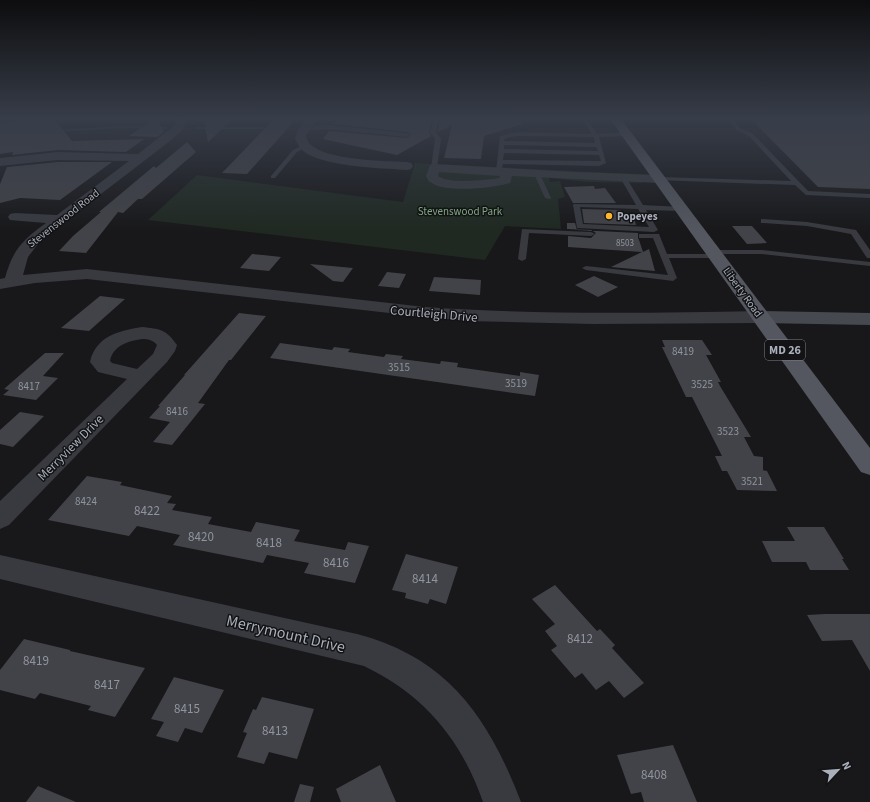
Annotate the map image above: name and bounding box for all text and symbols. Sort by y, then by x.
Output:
street label: Stevenswood Road [24,186,102,251]
park label: Stevenswood Park [418,204,503,219]
place label: Popeyes [617,209,658,224]
marker: Popeyes [604,211,614,221]
house number: 8503 [616,237,634,250]
street label: Liberty Road [719,264,766,320]
street label: Courtleigh Drive [389,301,478,327]
road number: MD 26 [765,340,805,360]
house number: 8419 [672,344,694,359]
house number: 3515 [388,360,410,375]
house number: 3519 [505,376,527,391]
house number: 3525 [691,377,713,392]
house number: 8417 [18,379,40,394]
house number: 8416 [166,404,188,419]
street label: Merryview Drive [34,411,108,485]
house number: 3523 [717,424,739,439]
house number: 3521 [741,474,763,489]
house number: 8424 [75,494,97,509]
house number: 8422 [134,502,160,520]
house number: 8420 [188,528,214,546]
house number: 8418 [256,534,282,552]
house number: 8416 [323,554,349,572]
house number: 8414 [412,570,438,588]
street label: Merrymount Drive [224,610,347,658]
house number: 8412 [567,630,593,648]
house number: 8419 [23,652,49,670]
house number: 8417 [94,676,120,694]
house number: 8415 [174,700,200,718]
house number: 8413 [262,722,288,740]
north arrow [818,750,858,790]
text: N [838,759,855,772]
house number: 8408 [641,766,667,784]

